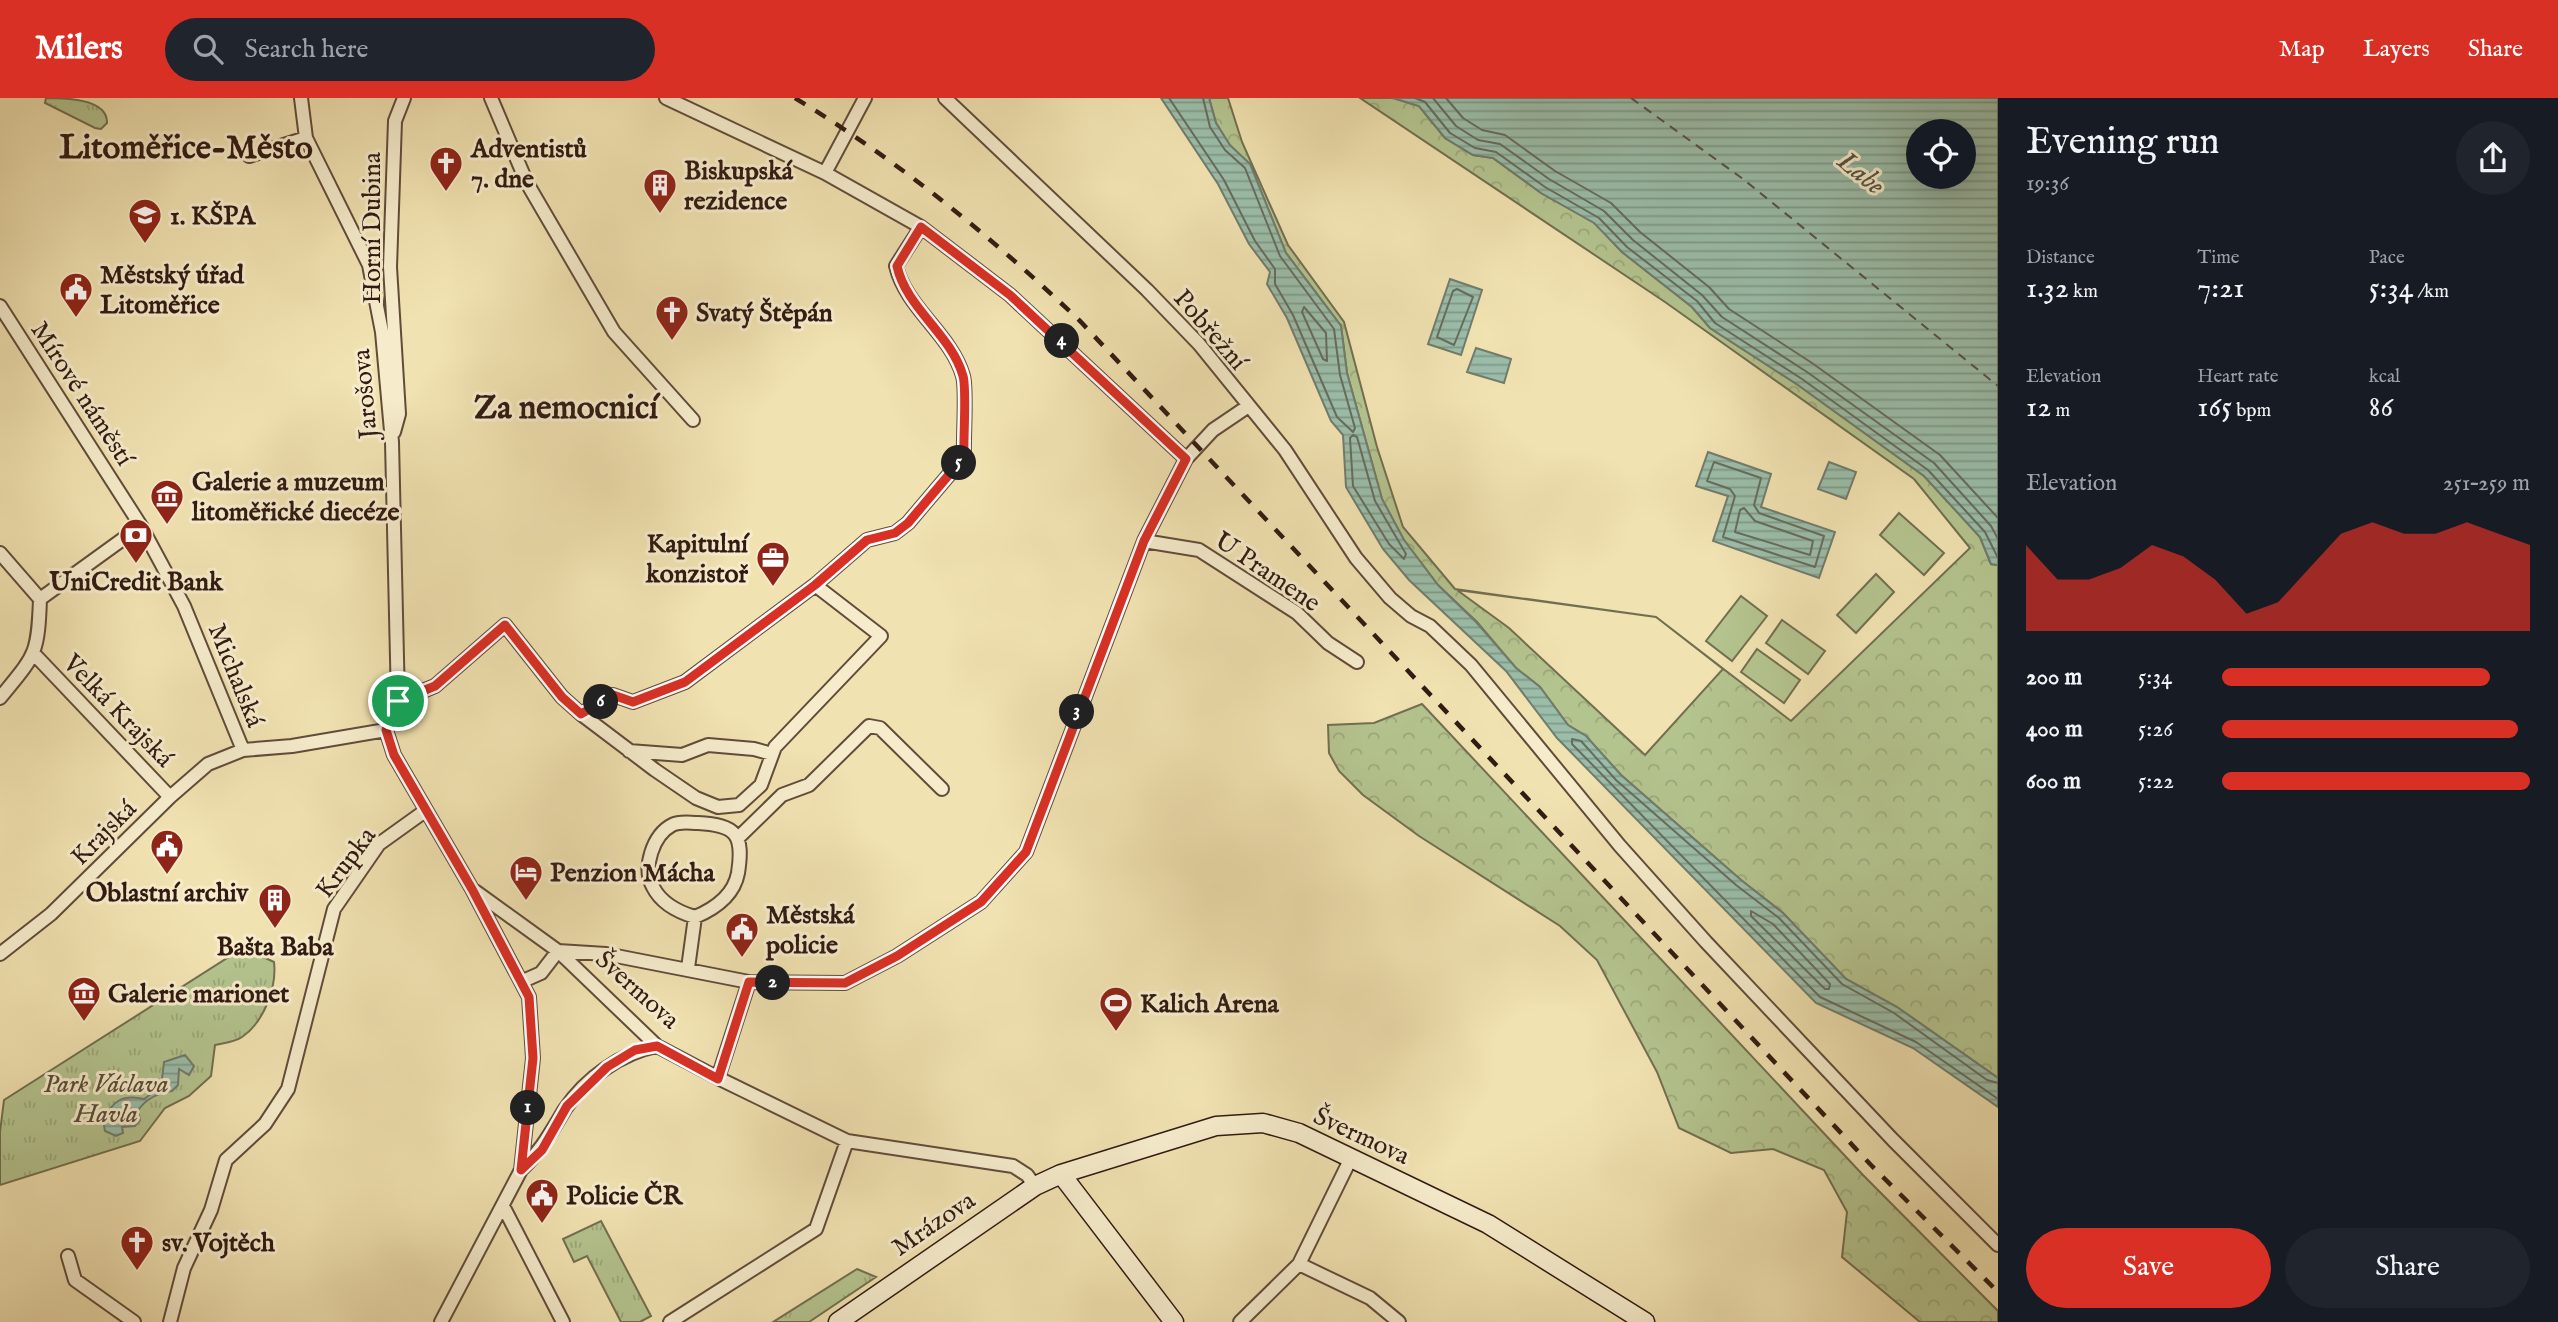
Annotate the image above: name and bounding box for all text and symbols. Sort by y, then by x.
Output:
search box [165,18,655,81]
text: Milers [35,28,123,70]
icon: search [189,30,227,68]
text: Search here [245,33,369,66]
text: Map [2279,34,2325,65]
text: Layers [2363,34,2430,65]
text: Share [2468,34,2523,65]
map controls [1906,119,1976,189]
button: locate [1906,119,1976,189]
text: Evening run [2026,119,2220,167]
button: share [2456,121,2530,195]
district label: Litoměřice-Město [59,128,313,170]
place label: Adventistů 7. dne [470,133,587,196]
church icon: Adventistů 7. dne [427,144,465,193]
water label: Labe [1829,144,1892,204]
street label: Horní Dubina [356,151,389,304]
place label: Biskupská rezidence [684,155,794,218]
building icon: Biskupská rezidence [641,166,679,215]
text: 19:36 [2026,169,2069,198]
school or university icon: 1. KŠPA [126,196,164,245]
place label: 1. KŠPA [170,200,256,233]
text: Distance [2026,246,2095,270]
text: Time [2197,246,2240,270]
text: Pace [2369,246,2405,270]
place label: Městský úřad Litoměřice [100,259,245,322]
public building icon: Městský úřad Litoměřice [57,270,95,319]
text: 1.32 [2026,270,2069,308]
text: 7:21 [2197,270,2245,308]
text: 5:34 [2369,270,2413,308]
text: km [2069,280,2098,304]
text: /km [2413,280,2449,304]
street label: Pobřežní [1166,283,1255,379]
church icon: Svatý Štěpán [653,293,691,342]
place label: Svatý Štěpán [696,297,833,330]
street label: Mírové náměstí [23,315,142,474]
pin: 4 [1044,324,1080,358]
text: 4 [1057,328,1066,352]
street label: Jarošova [345,347,386,443]
text: Elevation [2026,365,2101,389]
text: Heart rate [2197,365,2278,389]
text: kcal [2369,365,2400,389]
district label: Za nemocnicí [474,388,661,430]
text: 12 [2026,389,2051,427]
text: 165 [2197,389,2232,427]
text: 86 [2369,389,2393,427]
text: m [2051,399,2070,423]
text: bpm [2232,399,2271,423]
pin: 5 [942,446,976,480]
text: 5 [955,450,962,474]
place label: Galerie a muzeum litoměřické diecéze [191,466,399,529]
text: Elevation [2026,469,2117,498]
text: 251–259 m [2443,469,2530,498]
museum icon: Galerie a muzeum litoměřické diecéze [148,477,186,526]
bank icon: UniCredit Bank [117,516,155,565]
street label: U Pramene [1208,525,1327,620]
place label: Kapitulní konzistoř [645,528,750,591]
office icon: Kapitulní konzistoř [754,539,792,588]
place label: UniCredit Bank [48,566,224,599]
street label: Michalská [200,619,272,733]
street label: Velká Krajská [55,646,181,775]
text: 200 m [2026,663,2082,692]
text: 5:34 [2138,663,2172,692]
pin [368,671,428,731]
icon: arrive [379,682,417,720]
pin: 6 [584,684,618,720]
text: 6 [596,689,605,713]
pin: 3 [1060,694,1094,730]
text: 3 [1073,699,1080,723]
text: 400 m [2026,715,2083,744]
text: 5:26 [2138,715,2173,744]
text: 600 m [2026,767,2081,796]
text: 5:22 [2138,767,2174,796]
street label: Krajská [64,793,145,873]
street label: Krupka [309,820,384,905]
public building icon: Oblastní archiv [148,827,186,876]
hotel icon: Penzion Mácha [507,853,545,902]
place label: Penzion Mácha [550,857,715,890]
place label: Oblastní archiv [86,877,250,910]
building icon: Bašta Baba [256,881,294,930]
place label: Městská policie [765,899,855,962]
public building icon: Městská policie [723,910,761,959]
place label: Bašta Baba [217,931,334,964]
street label: Švermova [588,944,687,1037]
pin: 2 [756,966,790,1001]
text: 2 [768,970,777,994]
museum icon: Galerie marionet [65,974,103,1023]
place label: Galerie marionet [108,978,289,1011]
sports icon: Kalich Arena [1097,984,1135,1033]
place label: Kalich Arena [1140,988,1280,1021]
park label: Park Václava Havla [43,1068,169,1131]
pin: 1 [510,1090,546,1126]
text: 1 [524,1095,531,1119]
street label: Švermova [1308,1100,1415,1173]
public building icon: Policie ČR [523,1176,561,1225]
place label: Policie ČR [566,1180,684,1213]
street label: Mrázova [886,1184,983,1264]
church icon: sv. Vojtěch [118,1223,156,1272]
place label: sv. Vojtěch [162,1227,276,1260]
button: Save [2026,1228,2271,1308]
button: Share [2285,1228,2530,1308]

